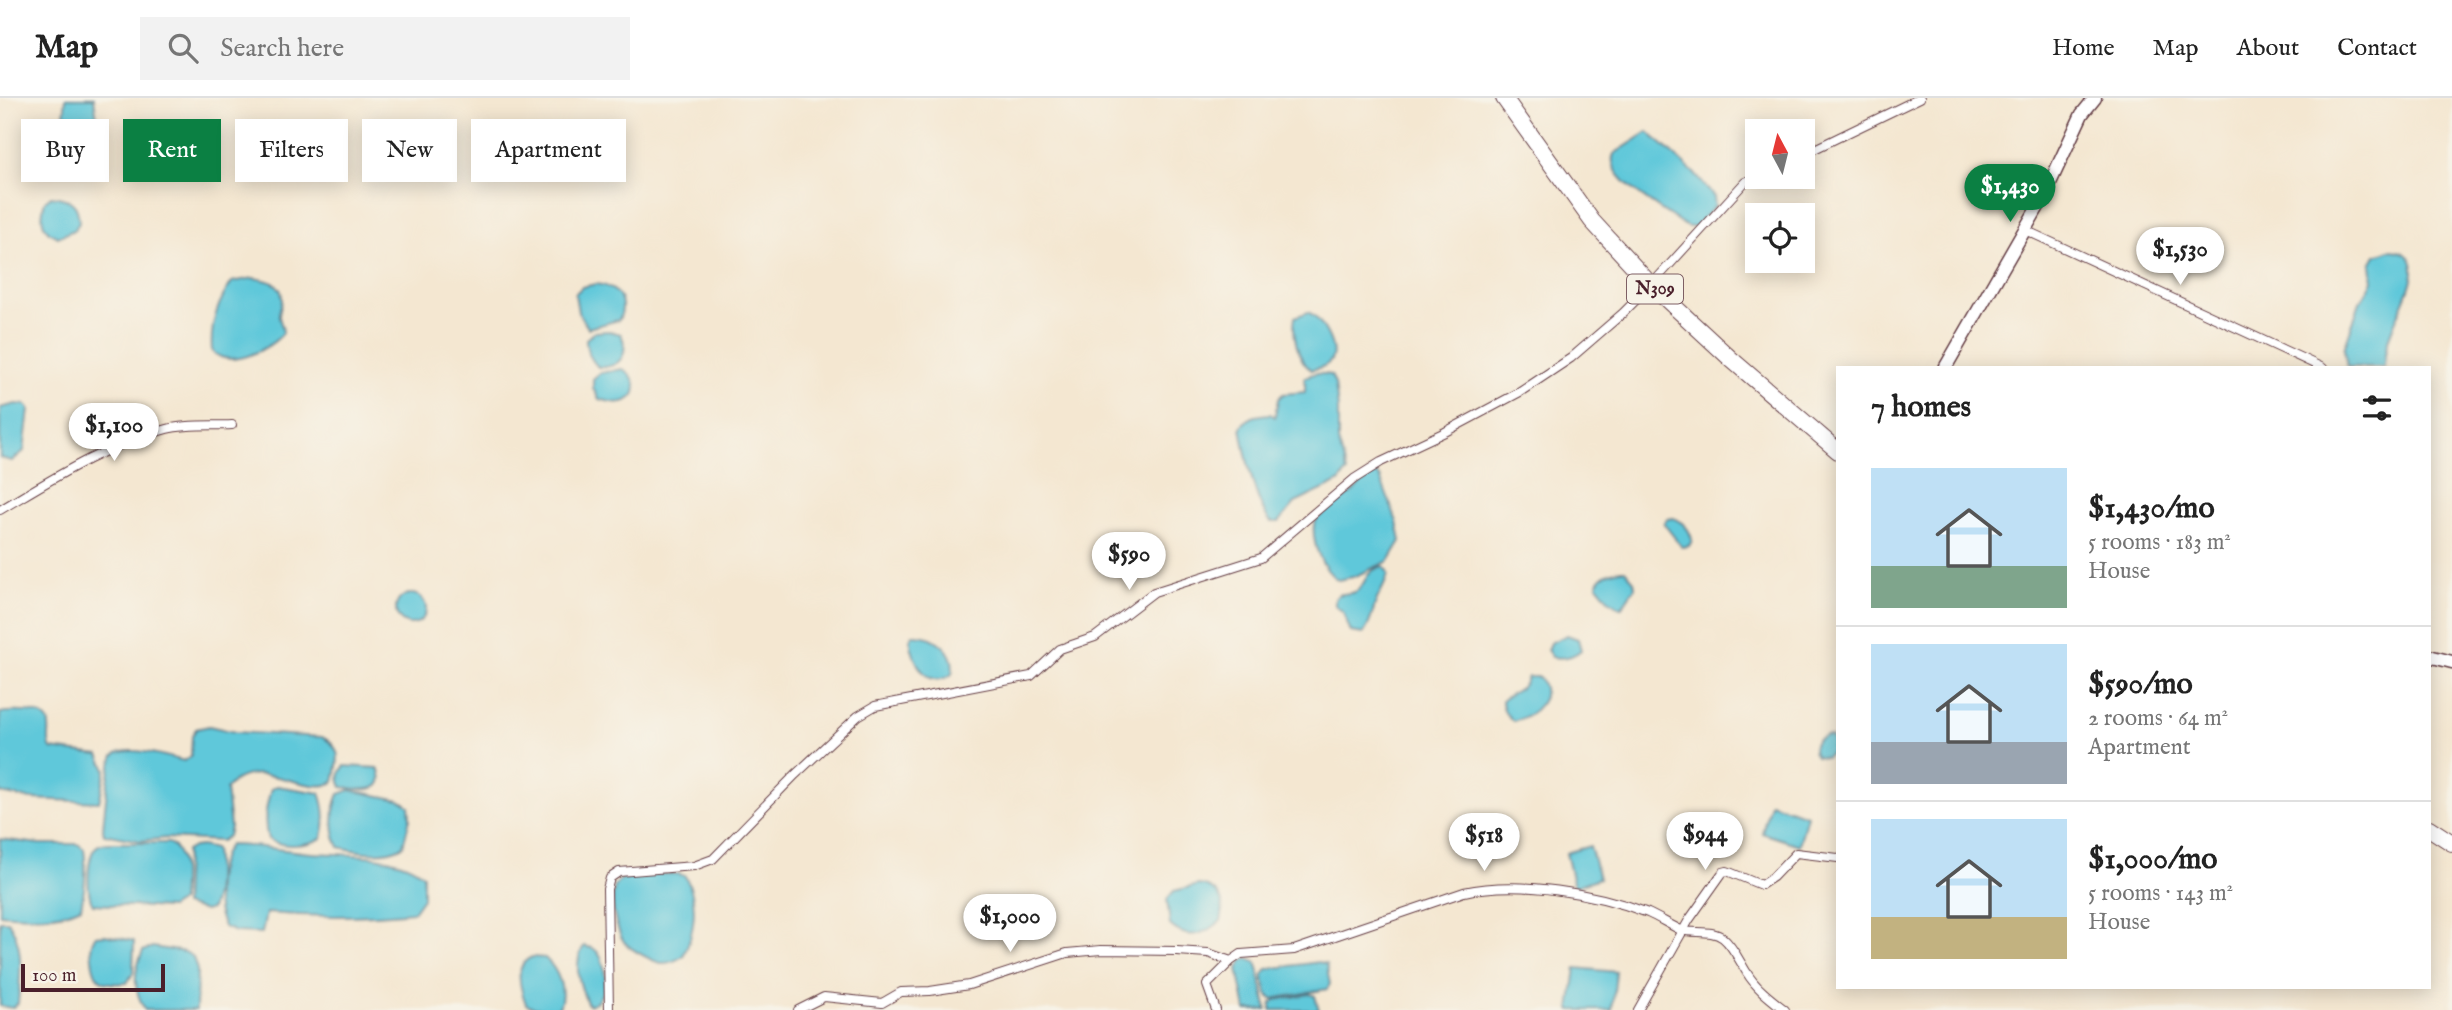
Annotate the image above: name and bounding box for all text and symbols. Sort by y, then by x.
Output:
search box [140,17,630,80]
text: Map [35,27,98,69]
icon: search [164,29,202,67]
text: Search here [220,32,344,65]
text: Home [2052,33,2115,64]
text: Map [2153,33,2199,64]
text: About [2237,33,2299,64]
text: Contact [2337,33,2417,64]
chip: Buy [21,119,109,182]
chip: Rent [123,119,221,182]
chip: Filters [235,119,348,182]
chip: New [362,119,457,182]
chip: Apartment [471,119,626,182]
north arrow [1745,119,1815,189]
map controls [1745,119,1815,273]
pin: $1,430 [1953,164,2067,224]
text: $1,430 [1980,172,2040,201]
button: locate [1745,203,1815,273]
pin: $1,530 [2123,228,2237,287]
text: $1,530 [2152,235,2208,264]
road number: N309 [1627,274,1683,304]
text: 7 homes [1871,389,1971,427]
icon: filters [2358,389,2396,427]
pin: $1,100 [57,404,171,463]
text: $1,100 [85,411,143,440]
text: $1,430/mo [2088,490,2215,528]
icon: home [1927,496,2011,580]
text: 5 rooms · 183 m² [2088,528,2231,557]
pin: $590 [1088,532,1170,592]
text: $590 [1108,540,1150,569]
text: House [2088,557,2150,586]
text: $590/mo [2088,666,2193,704]
icon: home [1927,672,2011,756]
text: 2 rooms · 64 m² [2088,704,2228,733]
text: Apartment [2088,733,2191,762]
pin: $944 [1664,812,1746,872]
pin: $518 [1443,814,1525,873]
text: $944 [1682,820,1728,849]
text: $518 [1465,821,1503,850]
text: $1,000/mo [2088,841,2217,879]
icon: home [1927,847,2011,931]
text: 5 rooms · 143 m² [2088,879,2233,908]
pin: $1,000 [953,894,1067,954]
text: $1,000 [979,902,1041,931]
text: House [2088,908,2150,937]
scale bar [21,961,164,993]
text: 100 m [32,964,76,988]

